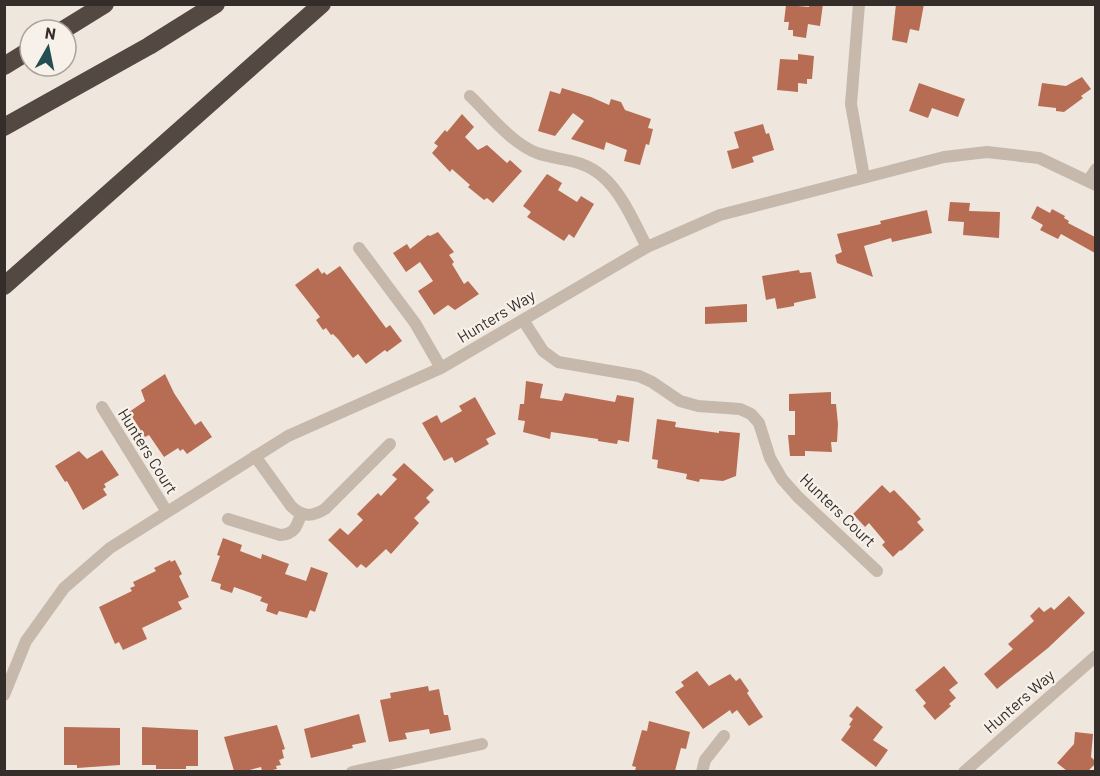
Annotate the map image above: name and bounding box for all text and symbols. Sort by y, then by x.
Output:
north arrow [18,18,78,78]
text: N [44,22,57,43]
street label: Hunters Way [453,285,539,346]
street label: Hunters Court [115,404,182,497]
street label: Hunters Court [797,469,880,550]
street label: Hunters Way [980,664,1058,736]

